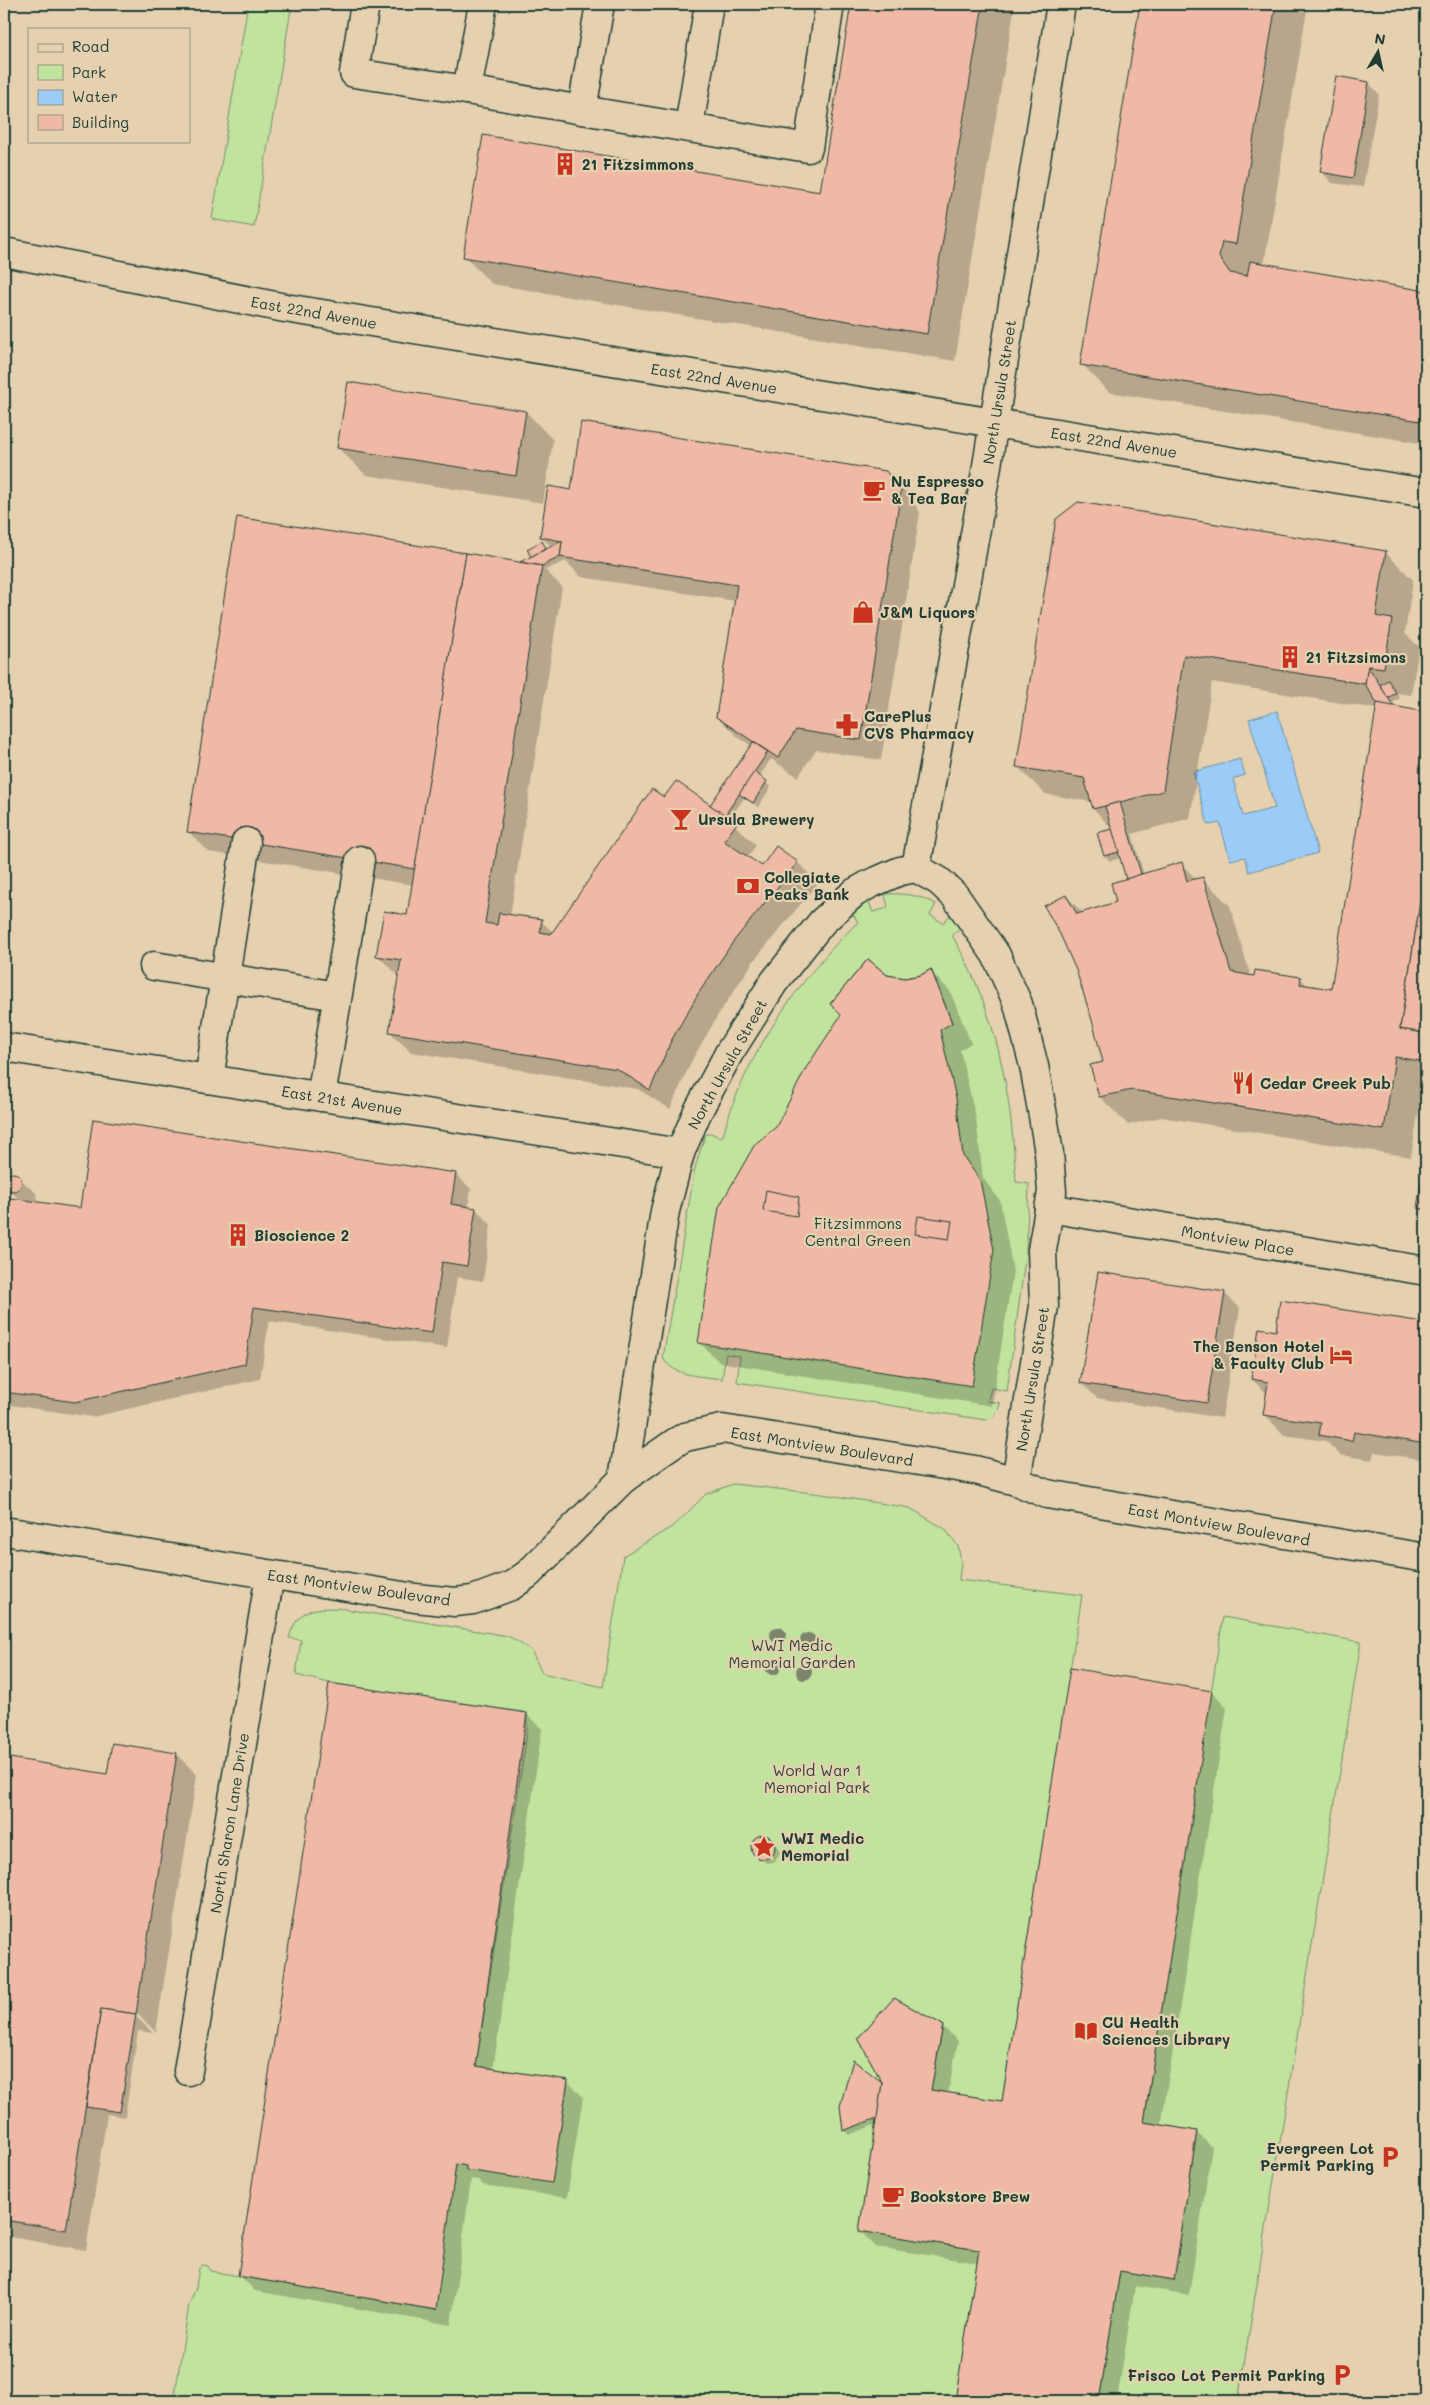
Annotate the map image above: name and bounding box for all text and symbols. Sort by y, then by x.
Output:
legend [28,28,190,142]
north arrow [1352,28,1402,78]
text: N [1373,28,1387,49]
text: Road [72,36,109,56]
text: Park [72,62,106,82]
text: Water [72,86,118,106]
text: Building [72,112,129,132]
building icon: 21 Fitzsimmons [552,151,578,177]
place label: 21 Fitzsimmons [582,154,694,174]
street label: East 22nd Avenue [249,291,379,333]
street label: North Ursula Street [978,318,1020,466]
street label: East 22nd Avenue [649,358,779,398]
street label: East 22nd Avenue [1049,422,1179,462]
place label: Nu Espresso & Tea Bar [891,471,984,508]
cafe icon: Nu Espresso & Tea Bar [861,477,887,503]
shop icon: J&M Liquors [850,599,876,625]
place label: J&M Liquors [880,602,975,622]
building icon: 21 Fitzsimons [1277,644,1303,670]
place label: 21 Fitzsimons [1306,647,1406,667]
place label: CarePlus CVS Pharmacy [864,706,974,743]
pharmacy icon: CarePlus CVS Pharmacy [834,712,860,738]
bar icon: Ursula Brewery [668,806,694,832]
place label: Ursula Brewery [698,809,815,829]
place label: Collegiate Peaks Bank [764,867,849,904]
bank icon: Collegiate Peaks Bank [735,873,761,899]
street label: North Ursula Street [683,995,771,1133]
restaurant icon: Cedar Creek Pub [1230,1070,1256,1096]
place label: Cedar Creek Pub [1260,1073,1391,1093]
street label: East 21st Avenue [280,1081,404,1119]
park label: Fitzsimmons Central Green [805,1213,911,1250]
street label: Montview Place [1180,1220,1296,1260]
building icon: Bioscience 2 [225,1222,251,1248]
place label: Bioscience 2 [254,1225,349,1245]
street label: North Ursula Street [1011,1305,1053,1453]
place label: The Benson Hotel & Faculty Club [1193,1336,1324,1373]
hotel icon: The Benson Hotel & Faculty Club [1328,1342,1354,1368]
street label: East Montview Boulevard [729,1422,915,1470]
street label: East Montview Boulevard [1126,1498,1312,1550]
street label: East Montview Boulevard [266,1564,452,1610]
park label: WWI Medic Memorial Garden [728,1635,856,1672]
street label: North Sharon Lane Drive [205,1731,253,1915]
park label: World War 1 Memorial Park [764,1760,870,1797]
place label: WWI Medic Memorial [781,1828,864,1865]
place icon: WWI Medic Memorial [751,1834,777,1860]
place label: CU Health Sciences Library [1102,2012,1230,2049]
library icon: CU Health Sciences Library [1073,2018,1099,2044]
place label: Evergreen Lot Permit Parking [1260,2138,1374,2175]
parking icon: Evergreen Lot Permit Parking [1377,2144,1403,2170]
cafe icon: Bookstore Brew [880,2183,906,2209]
place label: Bookstore Brew [910,2186,1030,2206]
parking icon: Frisco Lot Permit Parking [1329,2362,1355,2388]
place label: Frisco Lot Permit Parking [1128,2365,1325,2385]

